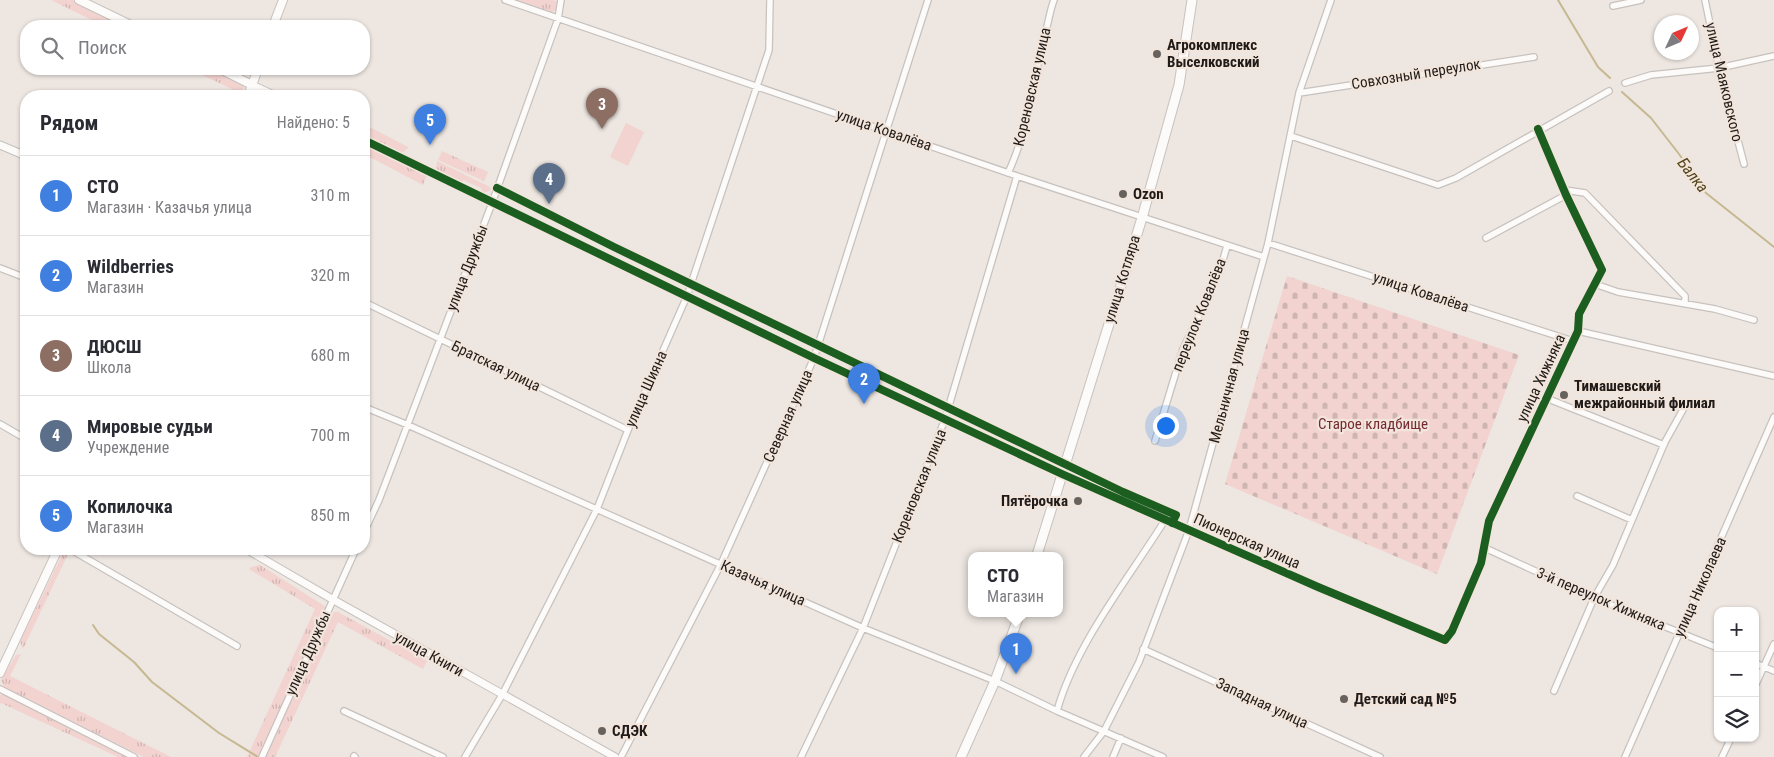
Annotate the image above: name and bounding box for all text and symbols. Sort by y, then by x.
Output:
north arrow [1654,15,1699,60]
search box [20,20,370,75]
street label: улица Маяковского [1701,20,1747,144]
street label: Кореновская улица [1010,26,1054,148]
icon: search [38,34,66,62]
text: Поиск [78,36,127,59]
place label: Агрокомплекс Выселковский [1167,36,1260,71]
marker: Агрокомплекс Выселковский [1151,48,1163,60]
street label: Совхозный переулок [1350,55,1482,93]
pin: 3 [586,88,618,129]
pin: 5 [414,104,446,145]
street label: улица Ковалёва [834,105,934,155]
text: Рядом [40,111,99,135]
text: Найдено: 5 [277,113,350,132]
water label: Балка [1674,154,1712,196]
pin: 4 [533,163,565,204]
text: СТО [87,175,119,198]
place label: Ozon [1133,185,1164,203]
text: 1 [52,186,60,205]
text: 310 m [311,186,350,205]
marker: Ozon [1117,188,1129,200]
text: Магазин · Казачья улица [87,198,252,217]
street label: улица Дружбы [442,222,492,314]
street label: улица Котляра [1100,233,1144,325]
text: Wildberries [87,255,174,278]
street label: переулок Ковалёва [1168,256,1230,374]
text: 2 [52,266,60,285]
text: 320 m [311,266,350,285]
street label: улица Ковалёва [1371,268,1471,316]
text: Магазин [87,278,144,297]
street label: Мельничная улица [1205,327,1253,445]
street label: улица Хижняка [1513,331,1569,425]
text: ДЮСШ [87,335,142,358]
street label: Братская улица [449,337,543,395]
text: 3 [52,346,60,365]
text: 680 m [311,346,350,365]
street label: улица Шияна [621,348,671,430]
text: Школа [87,358,131,377]
pin: 2 [848,363,880,404]
street label: Северная улица [760,367,816,465]
place label: Тимашевский межрайонный филиал [1574,377,1715,412]
marker: Тимашевский межрайонный филиал [1558,389,1570,401]
your location [1153,413,1179,439]
text: Мировые судьи [87,415,213,438]
park label: Старое кладбище [1318,415,1428,433]
text: 4 [52,426,60,445]
text: 700 m [311,426,350,445]
street label: Кореновская улица [888,426,950,546]
text: Учреждение [87,438,169,457]
place label: Пятёрочка [1001,492,1068,510]
text: Копилочка [87,495,173,518]
marker: Пятёрочка [1072,495,1084,507]
text: 5 [52,506,60,525]
text: 850 m [311,506,350,525]
street label: Пионерская улица [1191,509,1303,573]
text: Магазин [87,518,144,537]
street label: улица Николаева [1670,534,1730,640]
popup [968,552,1063,617]
street label: Казачья улица [718,556,808,610]
text: СТО [987,564,1019,587]
street label: 3-й переулок Хижняка [1534,564,1668,634]
text: Магазин [987,587,1044,606]
map controls [1714,607,1759,742]
button: + [1714,607,1759,652]
street label: улица Дружбы [281,608,335,698]
street label: улица Книги [391,628,467,680]
pin: 1 [1000,633,1032,674]
button: − [1714,652,1759,697]
street label: Западная улица [1213,674,1311,732]
place label: Детский сад №5 [1354,690,1457,708]
marker: Детский сад №5 [1338,693,1350,705]
button: layers [1714,697,1759,742]
place label: СДЭК [612,722,648,740]
marker: СДЭК [596,725,608,737]

